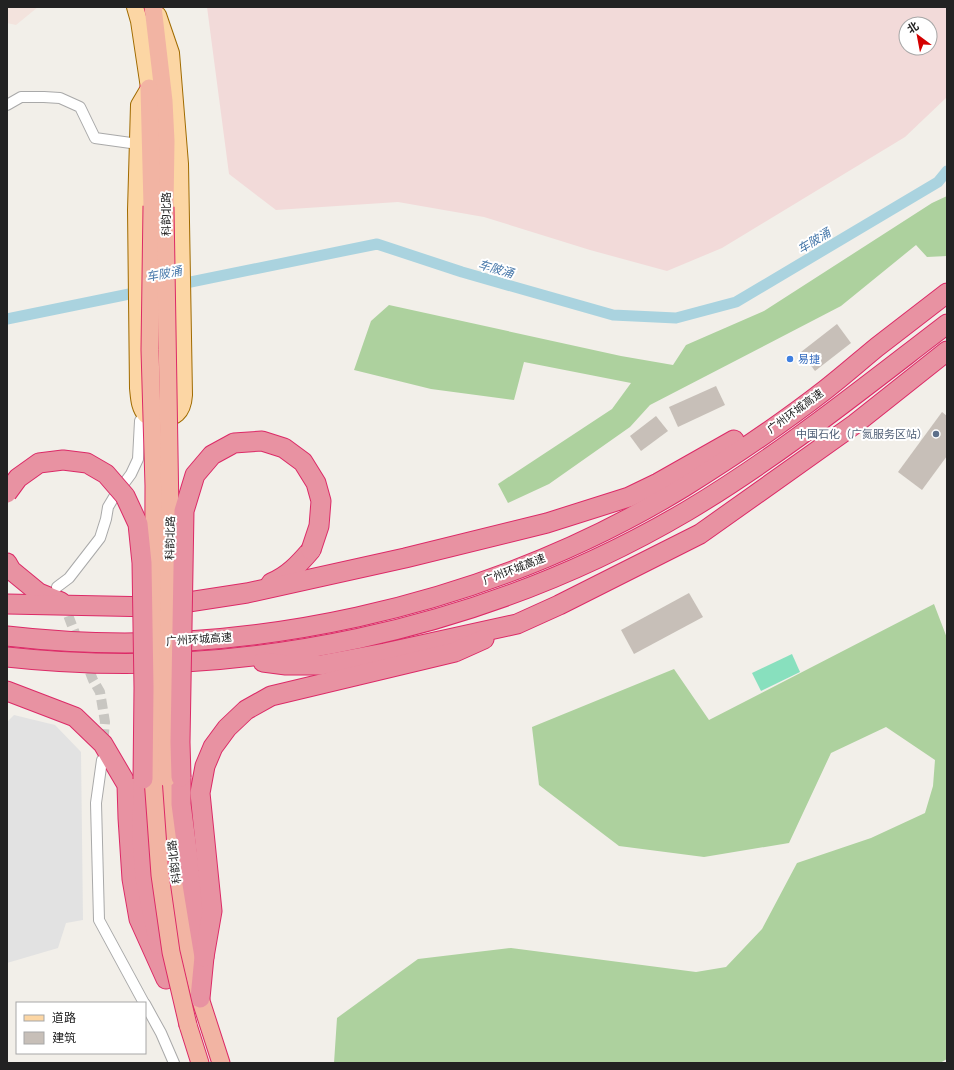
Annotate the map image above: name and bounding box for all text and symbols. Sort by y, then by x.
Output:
north arrow [898,16,938,56]
text: 北 [905,20,921,36]
street label: 科韵北路 [160,192,173,236]
water label: 车陂涌 [795,225,835,256]
water label: 车陂涌 [477,257,517,281]
water label: 车陂涌 [145,263,185,284]
place label: 易捷 [798,353,820,366]
marker: 易捷 [785,354,795,364]
street label: 广州环城高速 [765,387,826,436]
place label: 中国石化（广氮服务区站） [796,428,928,441]
marker: 中国石化（广氮服务区站） [931,429,941,439]
street label: 科韵北路 [164,516,177,560]
street label: 广州环城高速 [481,552,547,587]
street label: 广州环城高速 [166,631,232,648]
street label: 科韵北路 [165,839,184,885]
legend [16,1002,146,1054]
text: 道路 [52,1011,76,1025]
text: 建筑 [52,1031,76,1045]

